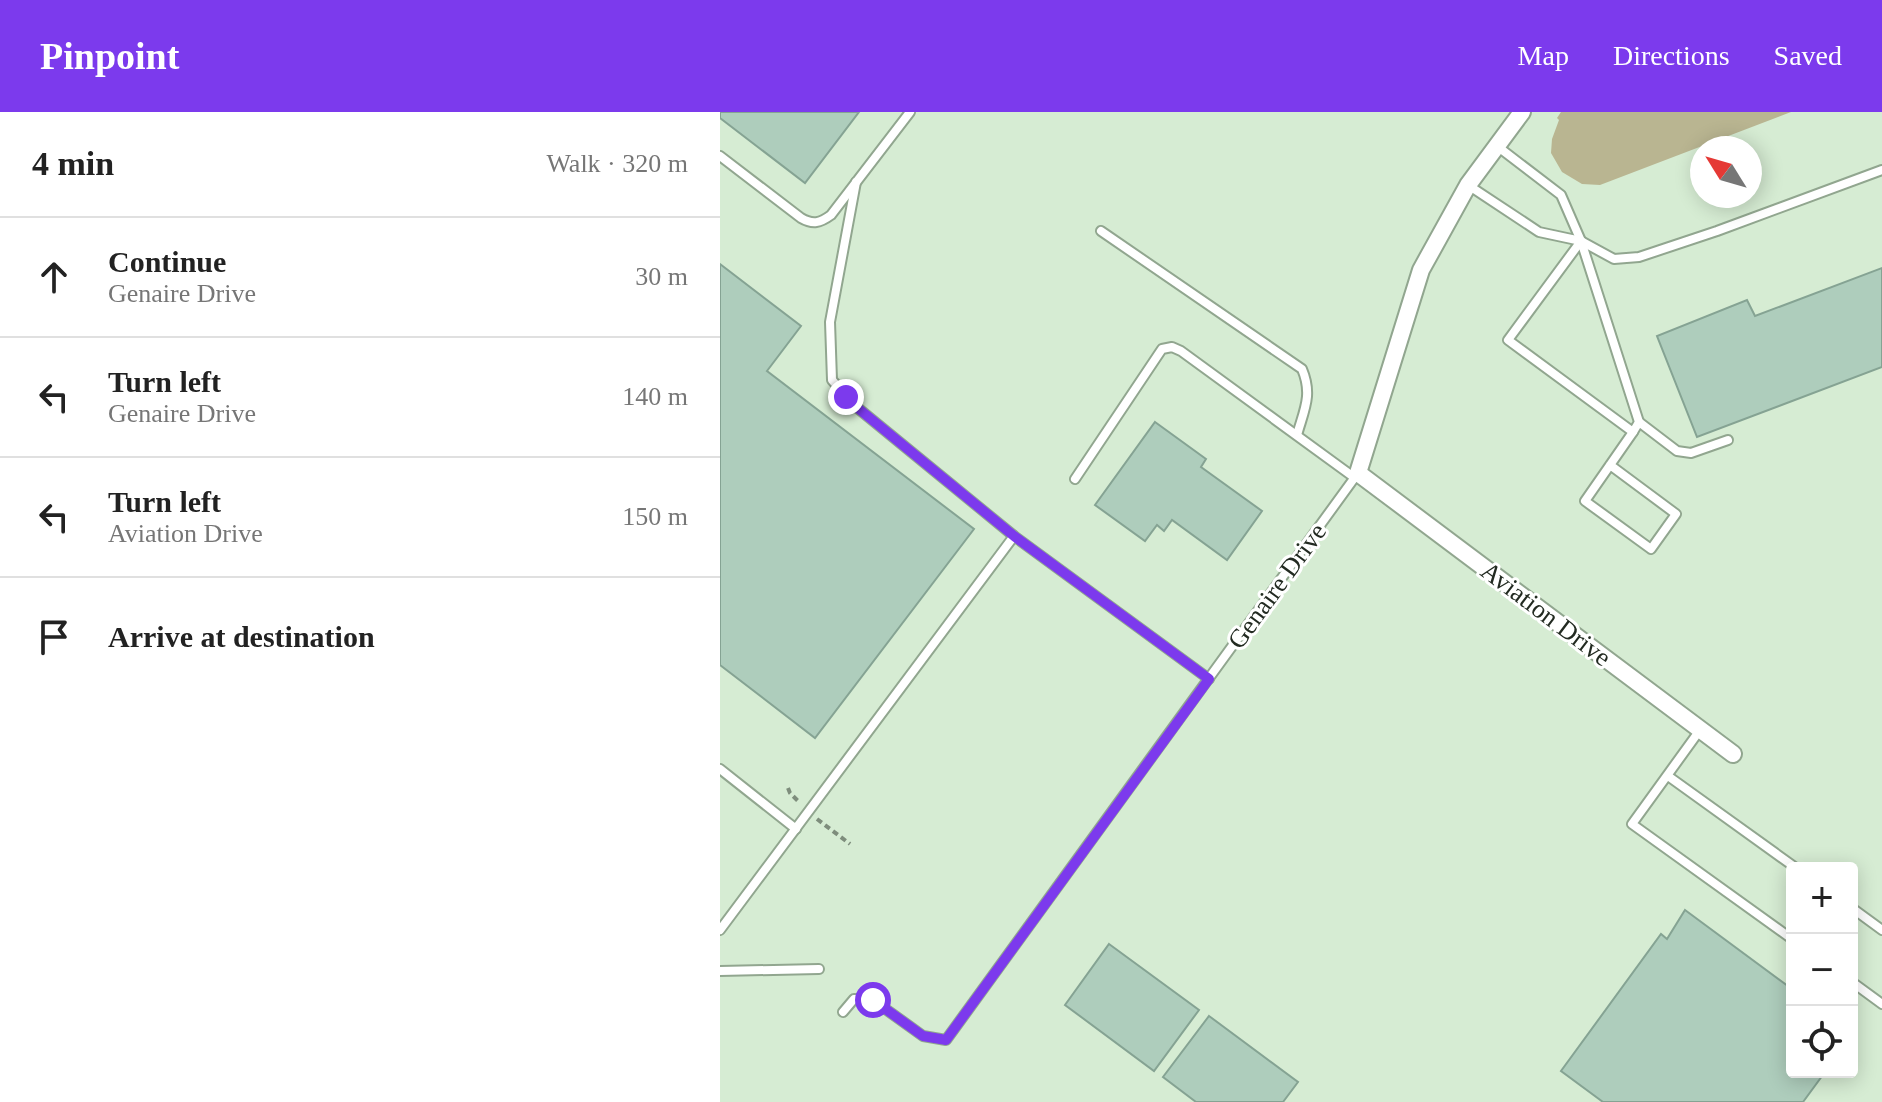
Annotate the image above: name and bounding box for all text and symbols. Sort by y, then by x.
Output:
text: Pinpoint [40,35,179,77]
text: Map [1518,40,1569,71]
text: Directions [1613,40,1730,71]
text: Saved [1774,40,1842,71]
north arrow [1690,136,1762,208]
text: 4 min [32,145,114,182]
text: Walk · 320 m [546,149,688,178]
text: Continue [108,245,226,278]
icon: ahead [32,255,76,299]
text: 30 m [635,262,688,291]
text: Genaire Drive [108,279,256,308]
text: Turn left [108,365,221,398]
icon: left [32,375,76,419]
route end [828,379,864,415]
text: 140 m [622,382,688,411]
text: Genaire Drive [108,399,256,428]
text: Turn left [108,485,221,518]
icon: left [32,495,76,539]
text: 150 m [622,502,688,531]
street label: Genaire Drive [1222,518,1332,654]
text: Aviation Drive [108,519,263,548]
street label: Aviation Drive [1475,556,1617,672]
icon: arrive [32,615,76,659]
text: Arrive at destination [108,620,375,653]
map controls [1786,862,1858,1078]
button: + [1786,862,1858,934]
button: − [1786,934,1858,1006]
route start [855,982,891,1018]
button: locate [1786,1006,1858,1078]

